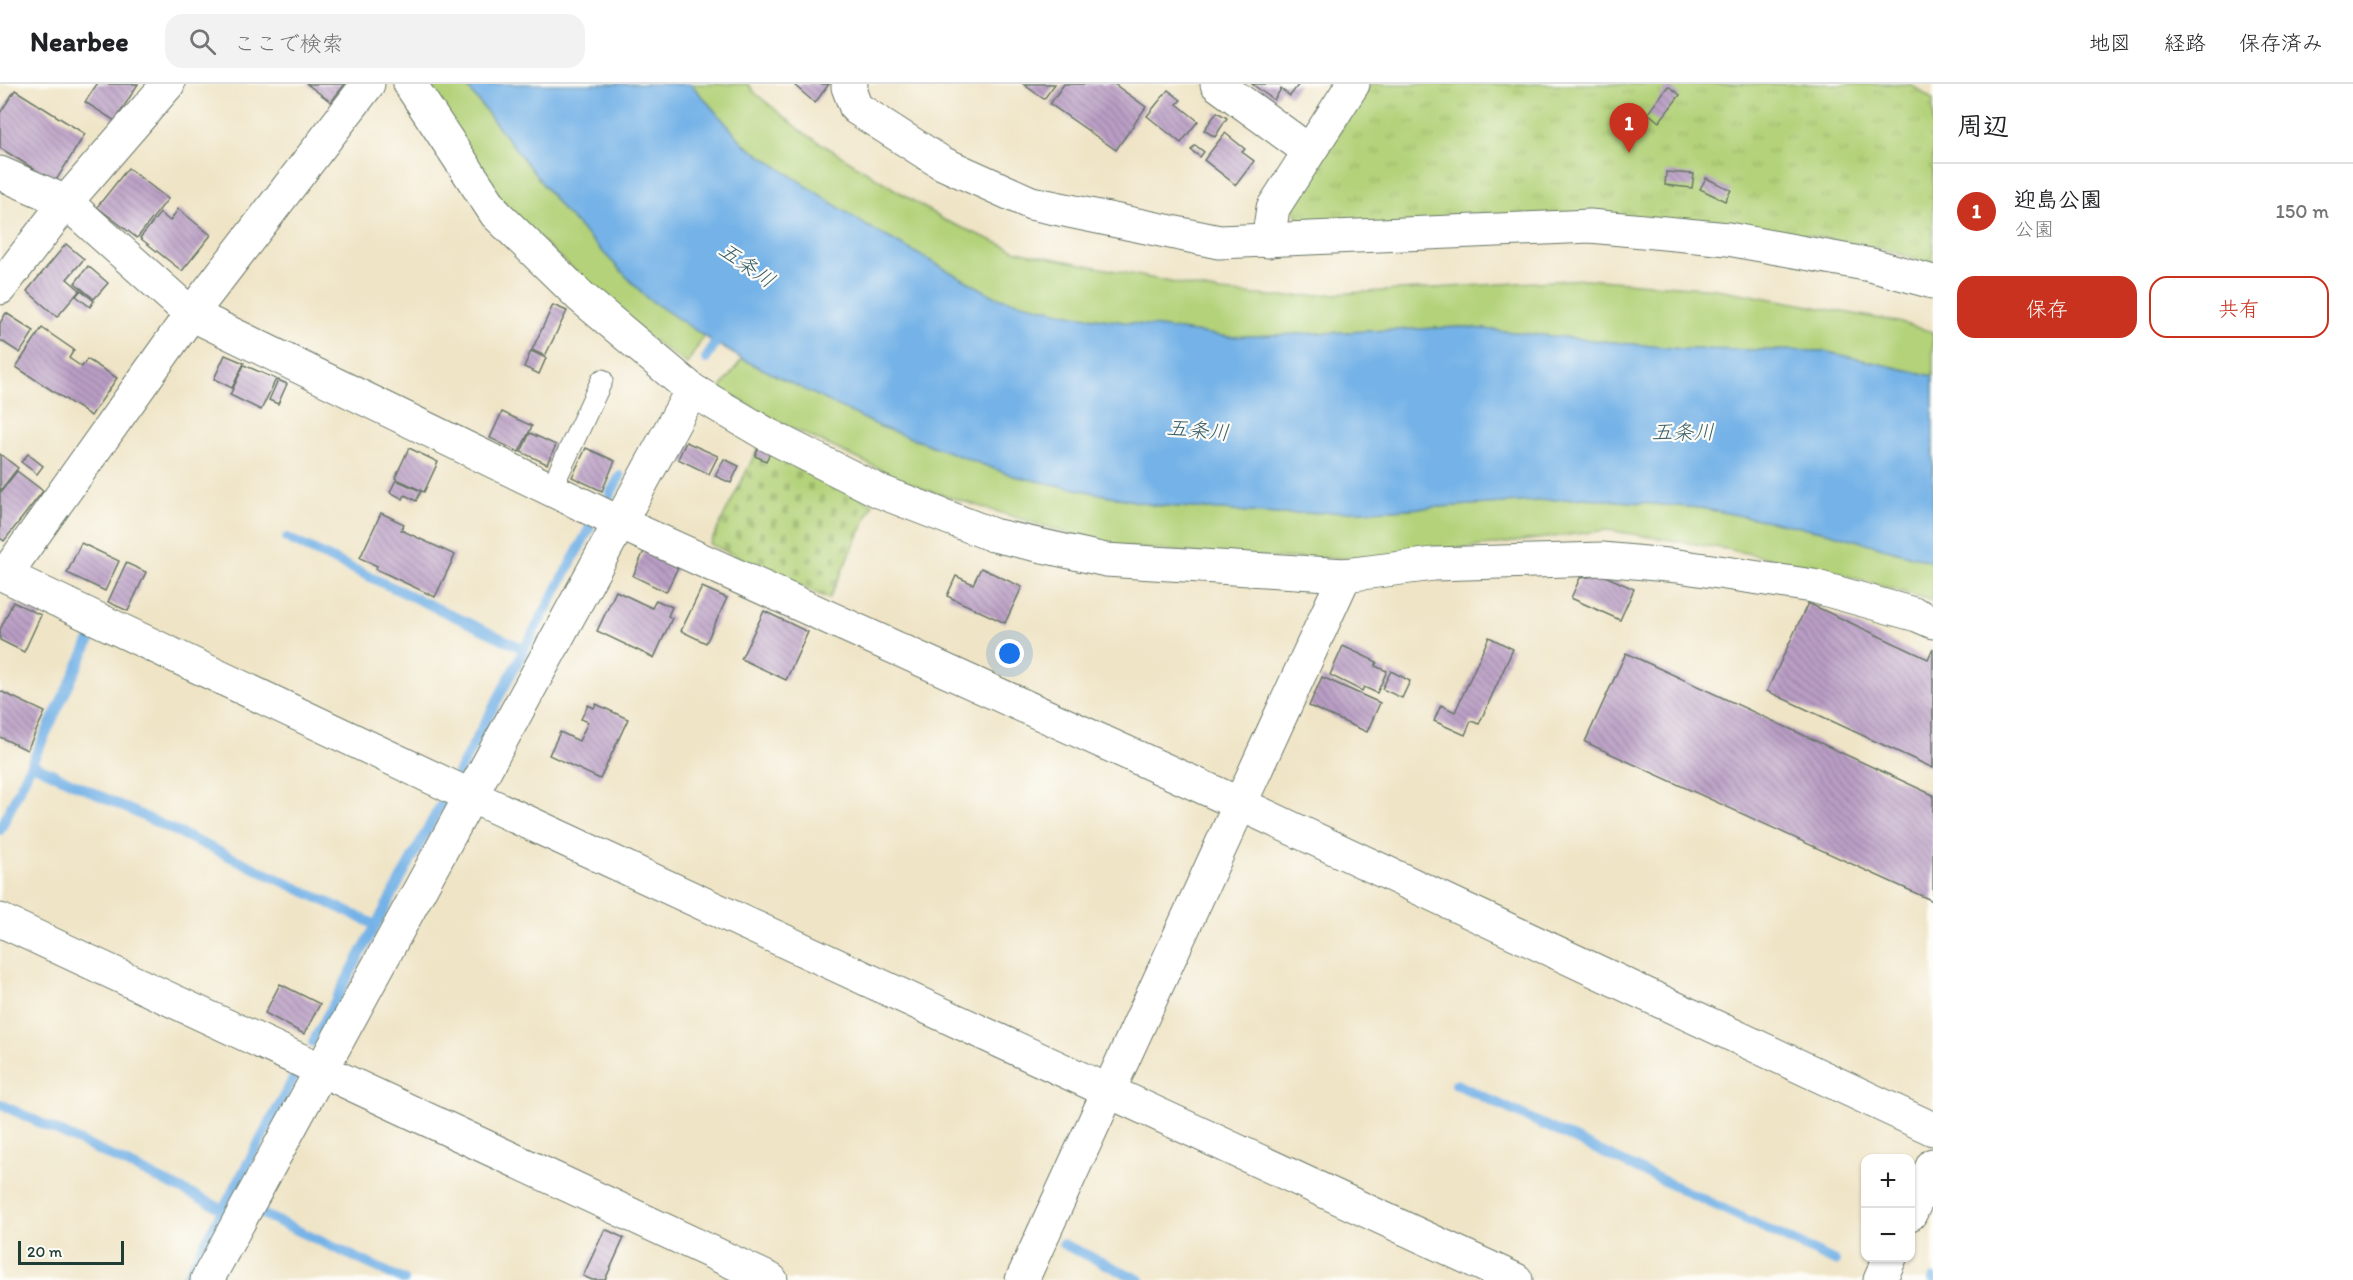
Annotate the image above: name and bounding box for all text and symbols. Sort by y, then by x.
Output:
search box [165,14,585,68]
text: Nearbee [30,24,129,58]
icon: search [186,25,219,58]
text: ここで検索 [234,30,344,57]
text: 地図 [2089,30,2131,55]
text: 経路 [2164,30,2206,55]
text: 保存済み [2239,30,2323,55]
pin: 1 [1610,104,1648,153]
text: 周辺 [1957,110,2009,142]
text: 迎島公園 [2014,186,2102,213]
text: 1 [1972,199,1981,223]
text: 150 m [2276,199,2329,223]
text: 公園 [2014,217,2054,241]
water label: 五条川 [714,236,780,293]
button: 保存 [1957,276,2137,338]
button: 共有 [2149,276,2329,338]
water label: 五条川 [1166,414,1231,445]
water label: 五条川 [1652,419,1715,444]
your location [995,639,1024,668]
map controls [1861,1154,1915,1262]
button: + [1861,1154,1915,1208]
button: − [1861,1208,1915,1262]
scale bar [18,1238,124,1266]
text: 20 m [27,1242,62,1261]

